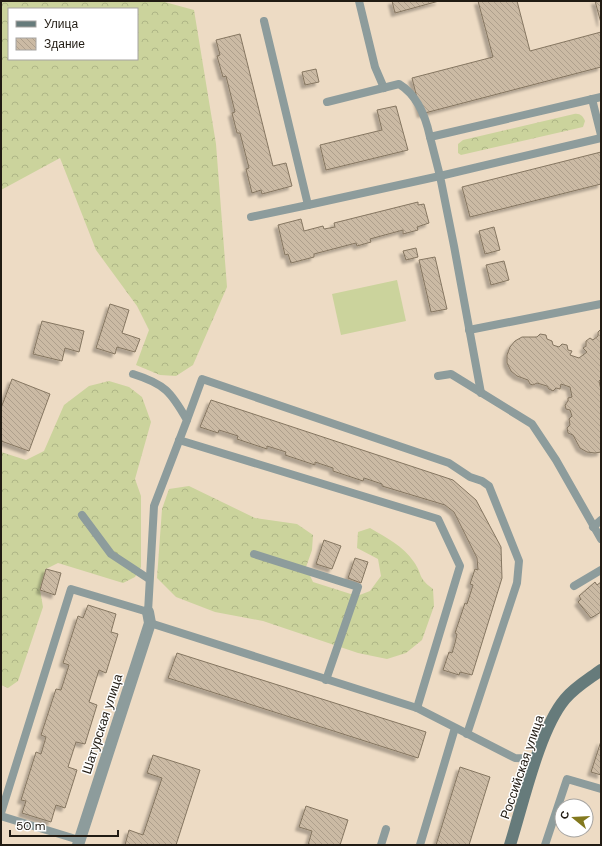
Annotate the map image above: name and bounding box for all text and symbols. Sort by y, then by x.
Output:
legend [8,8,138,60]
text: Улица [44,16,78,32]
text: Здание [44,36,85,52]
street label: Шатурская улица [78,671,126,776]
street label: Российская улица [496,712,548,821]
north arrow [554,798,594,838]
text: С [557,809,572,821]
scale bar [10,812,118,838]
text: 50 m [16,818,45,834]

